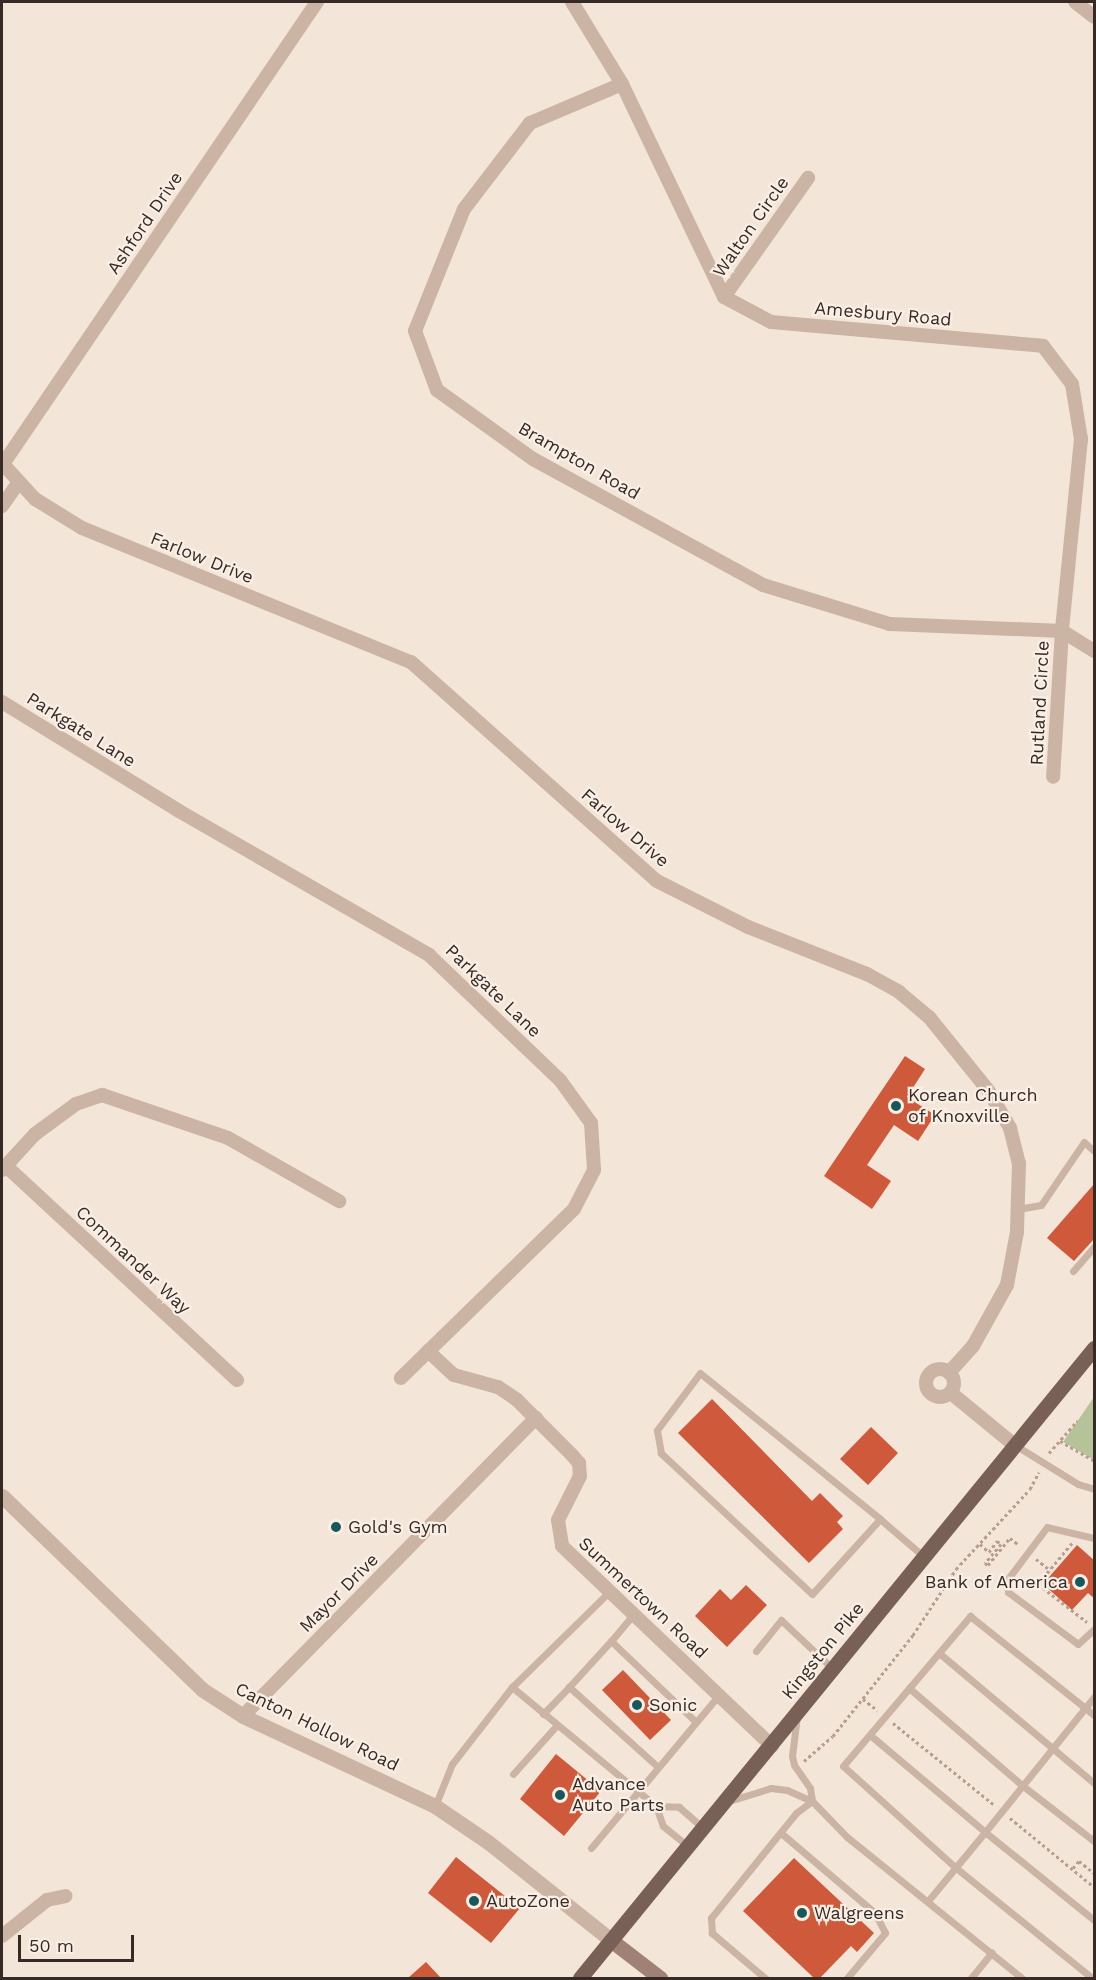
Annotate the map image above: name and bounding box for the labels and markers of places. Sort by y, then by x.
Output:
place label: Korean Church of Knoxville [908,1085,1038,1128]
marker: Korean Church of Knoxville [889,1099,903,1113]
place label: Gold's Gym [348,1516,448,1538]
marker: Gold's Gym [329,1520,343,1534]
place label: Bank of America [923,1571,1068,1593]
marker: Bank of America [1073,1575,1087,1589]
place label: Sonic [649,1694,697,1716]
marker: Sonic [630,1698,644,1712]
place label: Advance Auto Parts [572,1774,664,1816]
marker: Advance Auto Parts [553,1788,567,1802]
place label: AutoZone [486,1890,570,1912]
marker: AutoZone [467,1894,481,1908]
place label: Walgreens [814,1902,904,1924]
marker: Walgreens [795,1906,809,1920]

